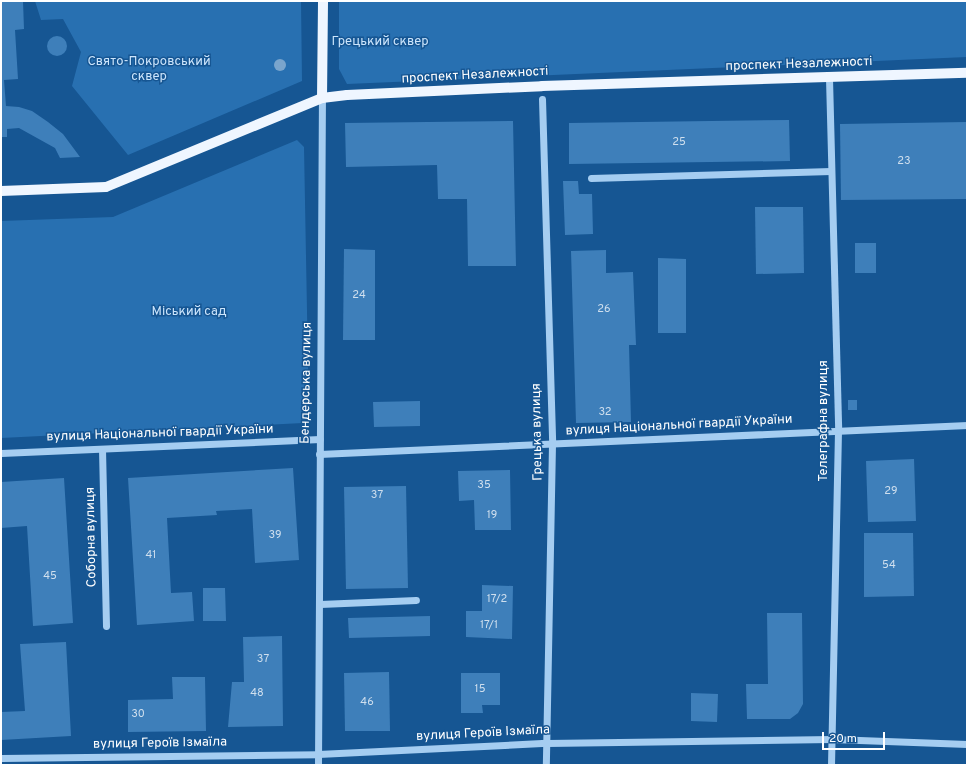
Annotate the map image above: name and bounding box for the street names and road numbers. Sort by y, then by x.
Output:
street label: проспект Незалежності [725,55,873,75]
street label: проспект Незалежності [401,64,549,88]
street label: Бендерська вулиця [298,322,316,444]
street label: Телеграфна вулиця [816,360,832,482]
street label: Грецька вулиця [529,383,547,481]
street label: вулиця Національної гвардії України [565,412,793,440]
street label: вулиця Національної гвардії України [46,422,274,446]
street label: Соборна вулиця [83,487,101,587]
street label: вулиця Героїв Ізмаїла [416,723,550,745]
street label: вулиця Героїв Ізмаїла [93,735,227,753]

